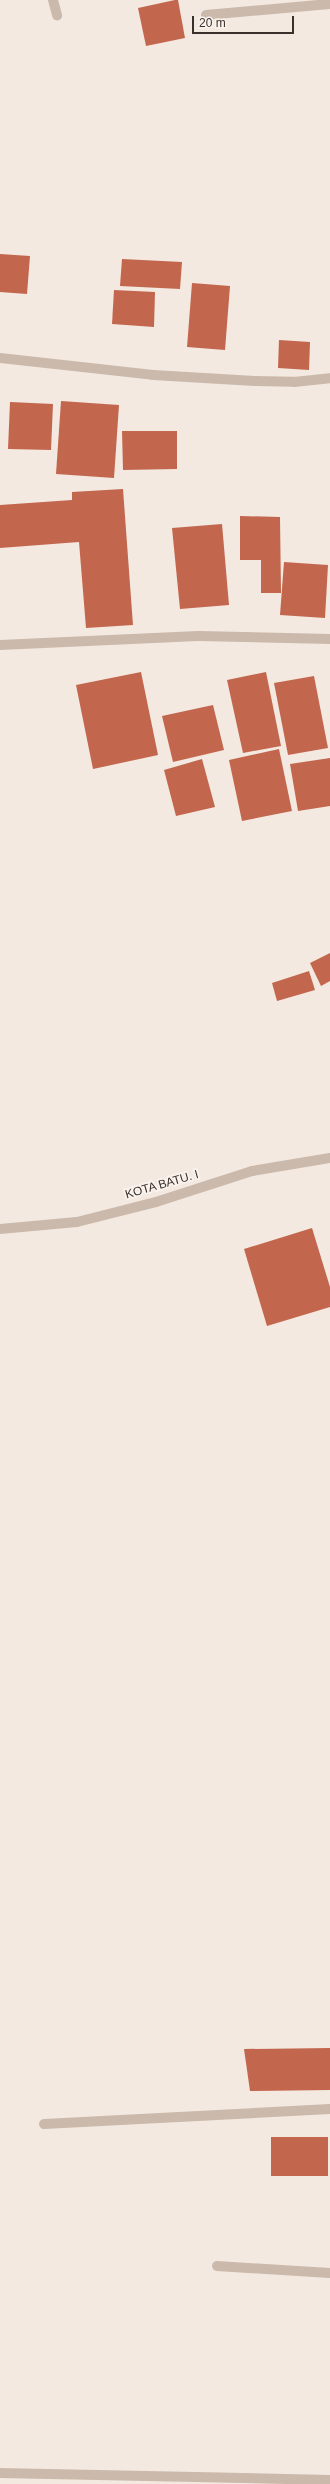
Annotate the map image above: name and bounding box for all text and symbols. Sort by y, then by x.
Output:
scale bar [194,8,296,34]
text: 20 m [199,16,226,30]
street label: KOTA BATU. I [123,1168,201,1202]

